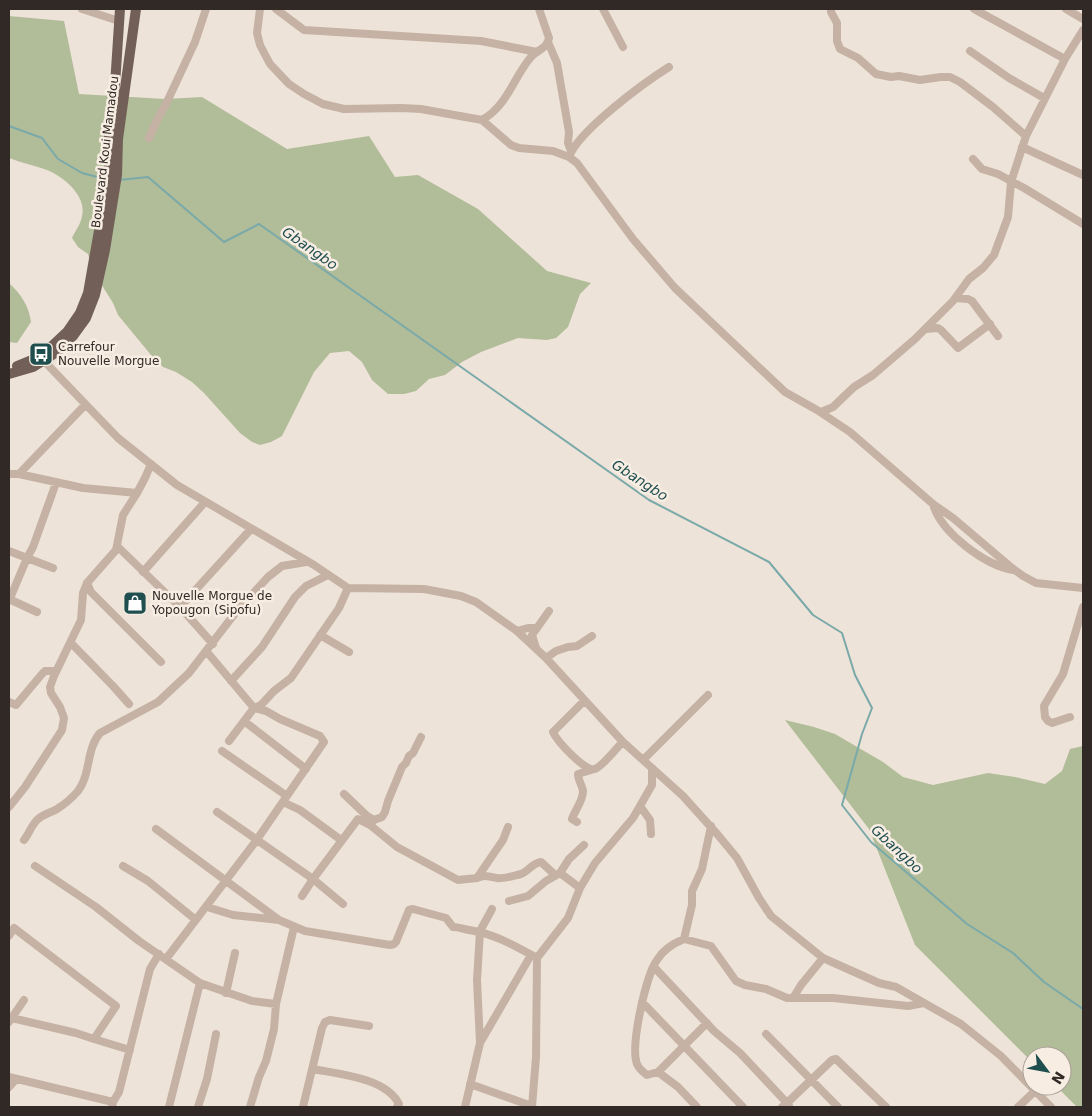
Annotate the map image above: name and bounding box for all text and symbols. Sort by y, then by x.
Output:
street label: Boulevard Koui Mamadou [89,75,121,229]
water label: Gbangbo [279,223,341,273]
place label: Carrefour Nouvelle Morgue [58,340,159,368]
bus stop icon: Carrefour Nouvelle Morgue [28,341,54,367]
water label: Gbangbo [609,456,671,504]
place label: Nouvelle Morgue de Yopougon (Sipofu) [151,589,272,617]
shop icon: Nouvelle Morgue de Yopougon (Sipofu) [122,590,148,616]
water label: Gbangbo [868,821,926,877]
north arrow [1022,1046,1072,1096]
text: N [1048,1069,1068,1087]

